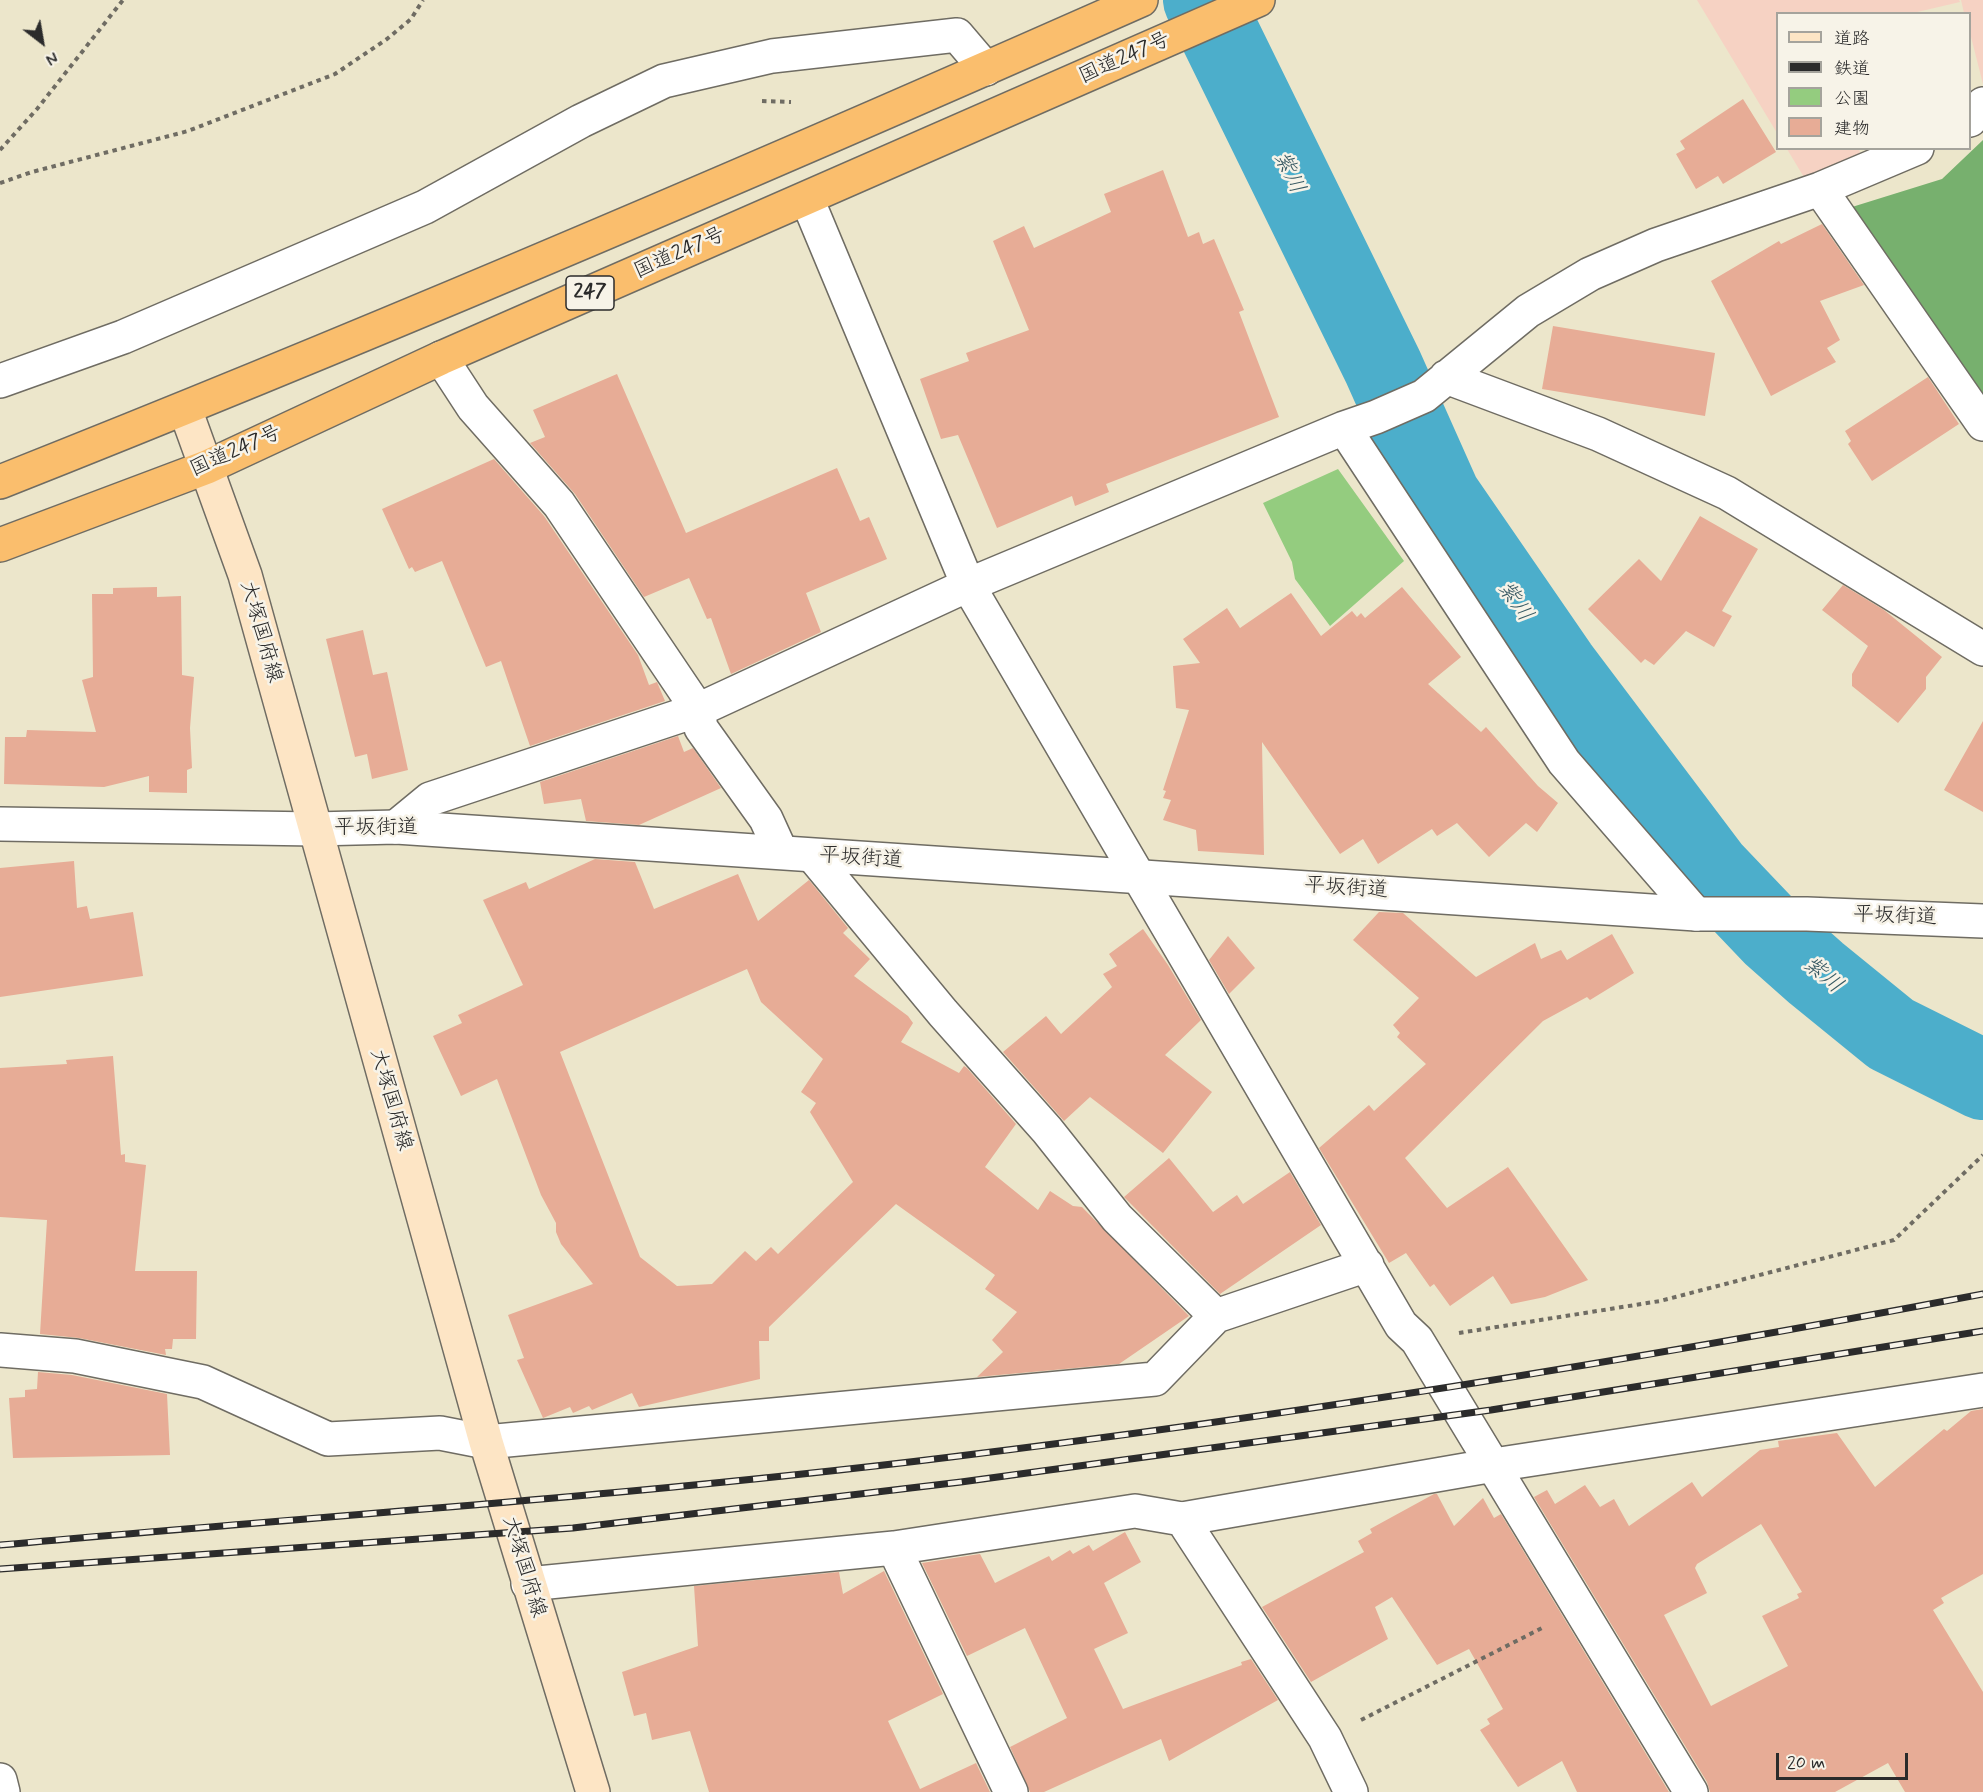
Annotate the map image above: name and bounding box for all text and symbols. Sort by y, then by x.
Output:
north arrow [12,12,72,72]
legend [1776,12,1971,150]
text: 道路 [1834,27,1870,51]
street label: 国道247号 [1075,28,1175,90]
text: N [42,46,62,70]
text: 鉄道 [1834,57,1870,81]
text: 公園 [1834,87,1870,111]
text: 建物 [1834,117,1870,141]
water label: 紫川 [1266,147,1310,199]
street label: 国道247号 [630,223,730,285]
road number: 247 [566,276,614,310]
street label: 国道247号 [186,421,286,483]
water label: 紫川 [1491,576,1537,628]
street label: 大塚国府線 [233,578,287,686]
street label: 平坂街道 [334,816,418,842]
street label: 平坂街道 [818,844,904,874]
street label: 平坂街道 [1303,874,1389,904]
street label: 平坂街道 [1853,903,1937,931]
water label: 紫川 [1797,952,1847,1000]
street label: 大塚国府線 [363,1046,417,1154]
street label: 大塚国府線 [496,1513,550,1621]
scale bar [1779,1741,1911,1779]
text: 20 m [1787,1751,1825,1775]

